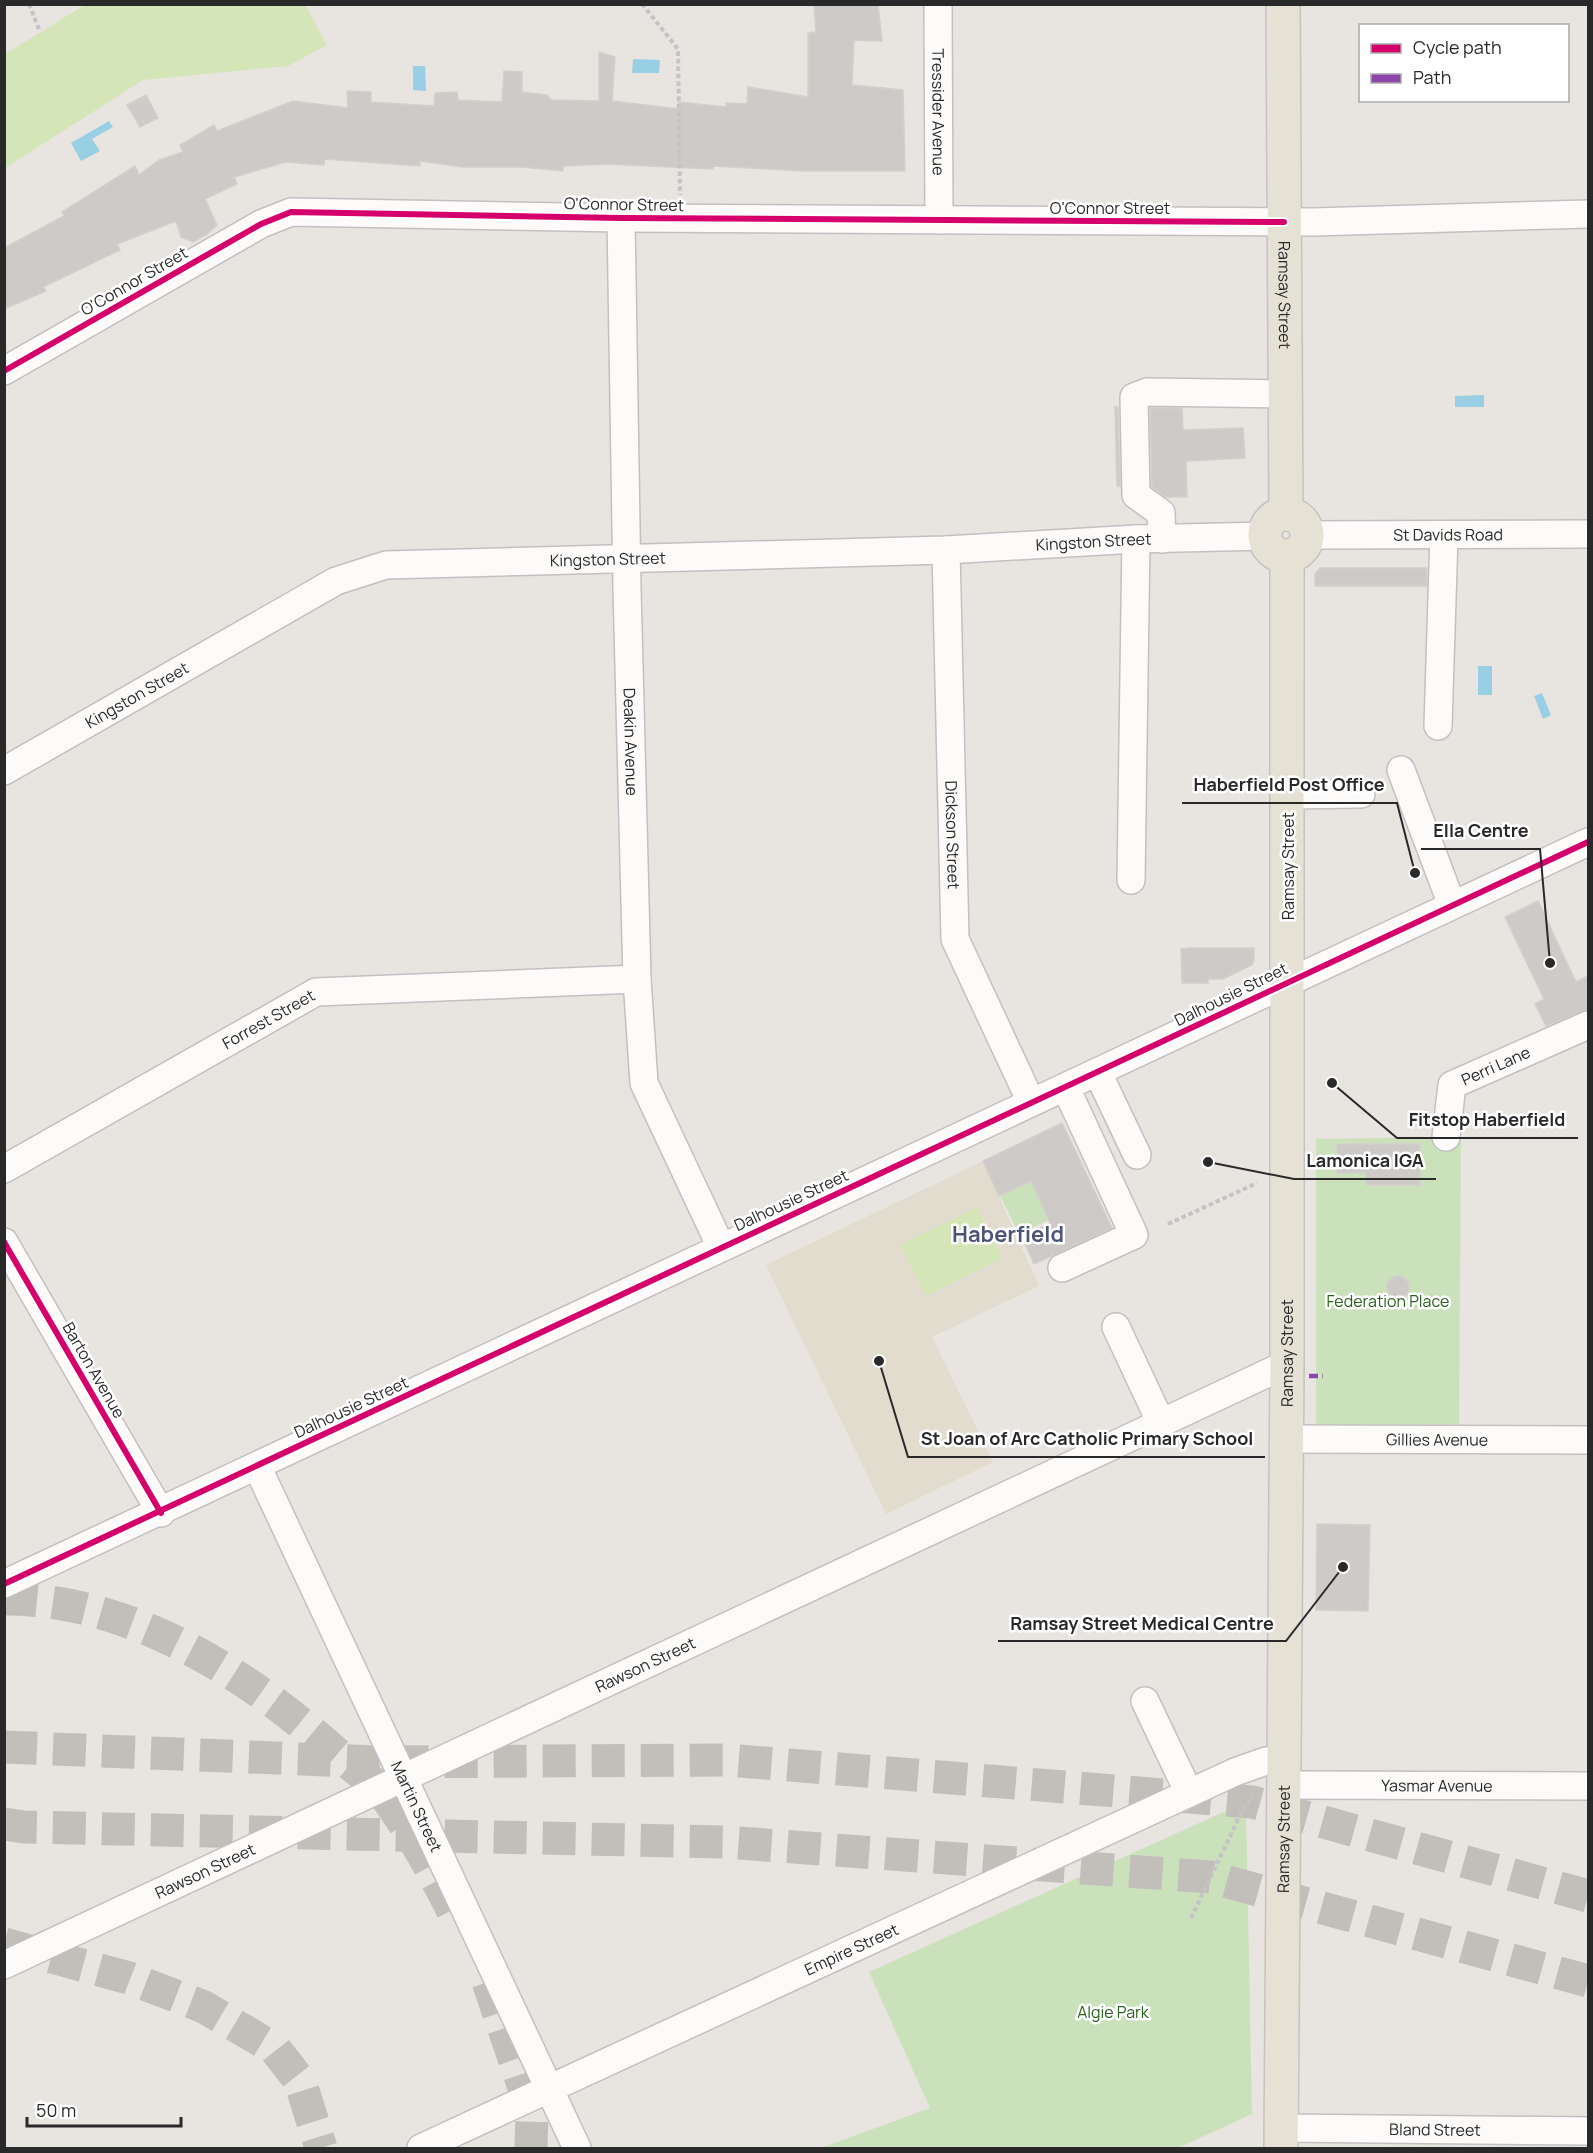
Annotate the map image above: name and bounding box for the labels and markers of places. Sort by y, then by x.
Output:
callout: Haberfield Post Office [1182,767,1397,803]
callout: Ella Centre [1421,813,1540,849]
callout: Fitstop Haberfield [1397,1102,1578,1138]
callout: Lamonica IGA [1294,1143,1436,1179]
callout: St Joan of Arc Catholic Primary School [908,1421,1265,1457]
callout: Ramsay Street Medical Centre [998,1605,1286,1641]

